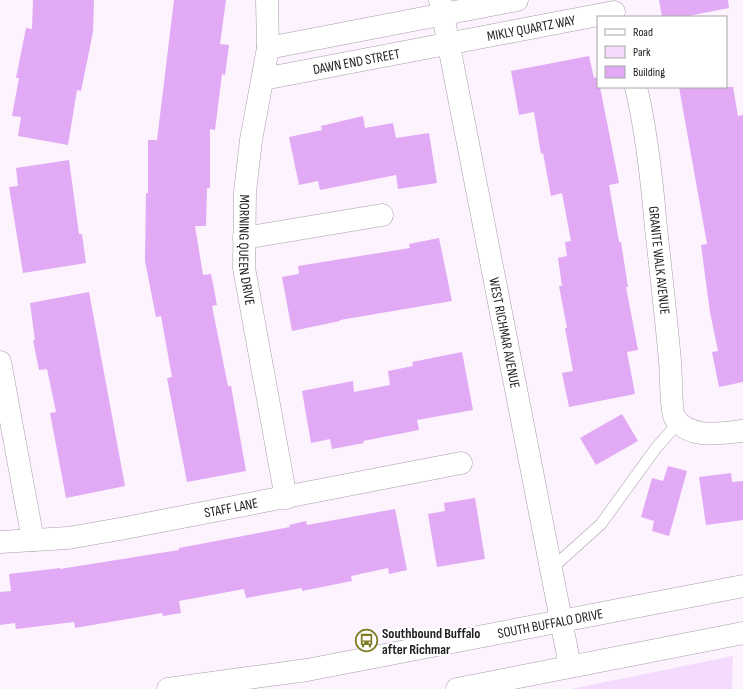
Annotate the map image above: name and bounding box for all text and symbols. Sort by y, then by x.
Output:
street label: MIKLY QUARTZ WAY [486,11,577,45]
legend [597,16,727,88]
text: Road [633,25,653,40]
street label: DAWN END STREET [311,45,402,78]
text: Park [633,45,651,60]
text: Building [633,65,665,80]
street label: MORNING QUEEN DRIVE [235,194,259,307]
street label: GRANITE WALK AVENUE [646,205,674,316]
street label: WEST RICHMAR AVENUE [486,276,524,390]
street label: STAFF LANE [203,494,260,521]
street label: SOUTH BUFFALO DRIVE [496,605,605,642]
place label: Southbound Buffalo after Richmar [382,625,480,658]
bus stop icon: Southbound Buffalo after Richmar [353,628,379,654]

